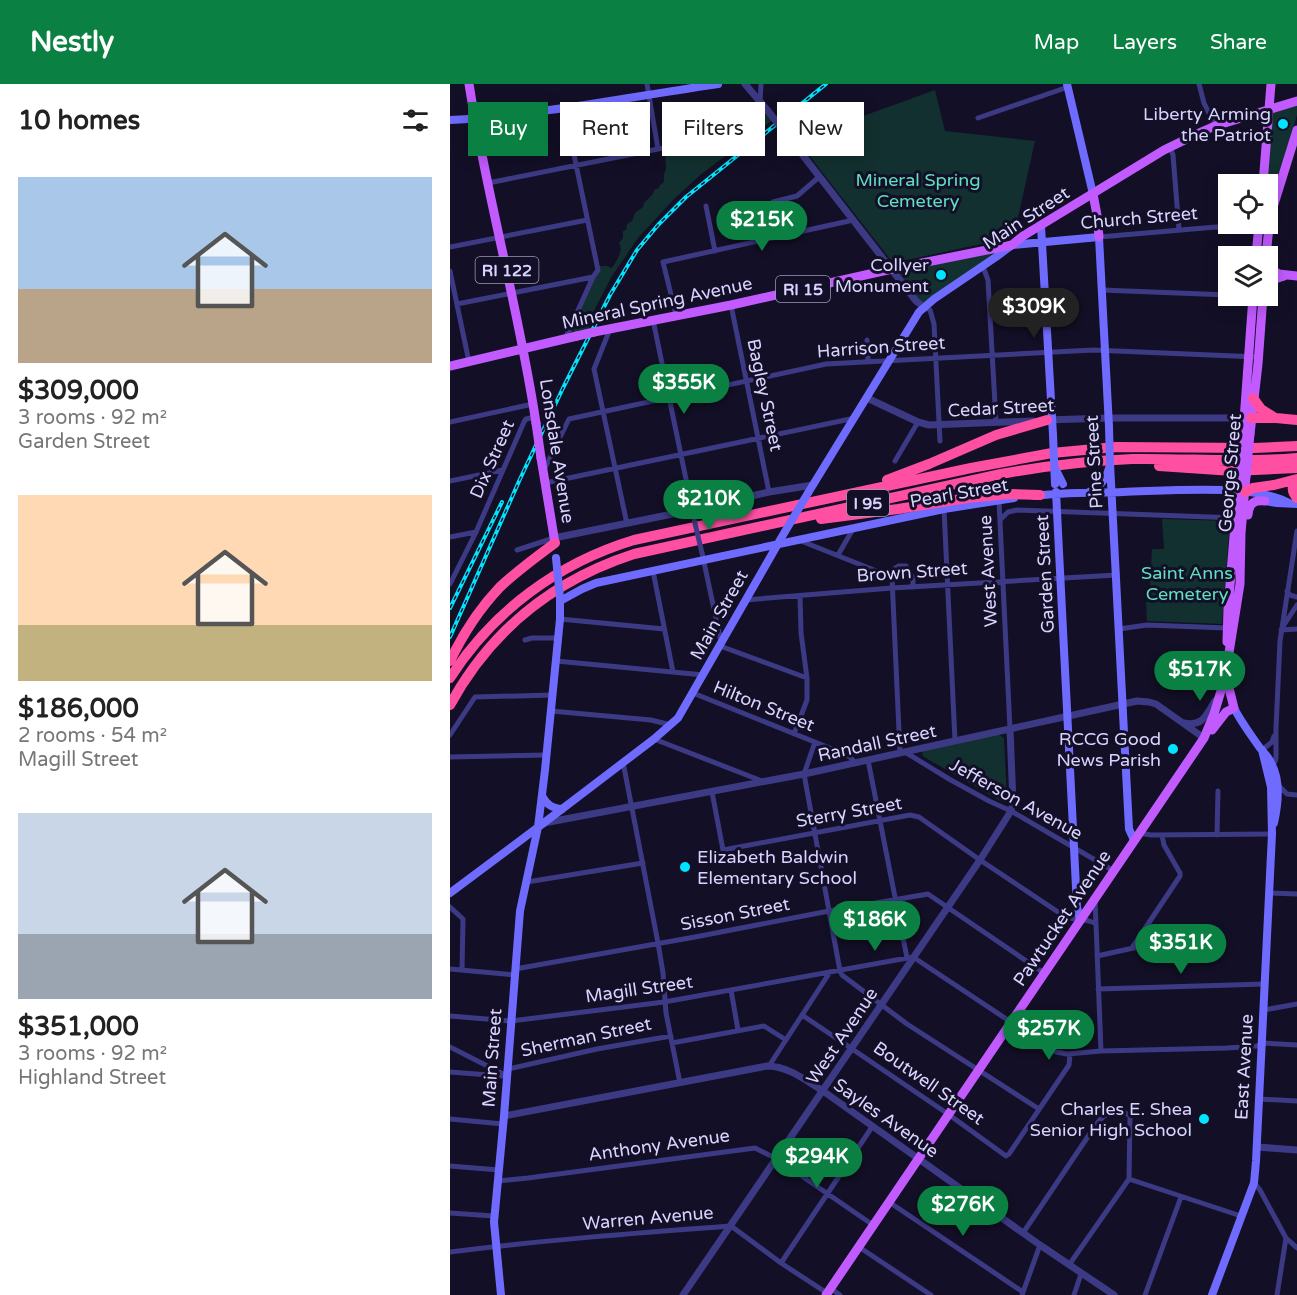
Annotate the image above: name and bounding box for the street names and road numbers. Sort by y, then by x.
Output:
street label: Main Street [978,182,1074,254]
street label: Church Street [1079,202,1199,234]
road number: RI 122 [476,257,538,283]
street label: Mineral Spring Avenue [560,272,754,334]
road number: RI 15 [776,276,830,302]
street label: Harrison Street [816,332,946,362]
street label: Bagley Street [742,337,788,453]
street label: Lonsdale Avenue [535,377,579,525]
street label: Cedar Street [947,394,1055,422]
street label: George Street [1214,413,1246,533]
street label: Pine Street [1081,415,1107,509]
street label: Dix Street [465,416,519,502]
street label: Pearl Street [908,473,1010,512]
road number: I 95 [847,490,889,516]
street label: West Avenue [974,514,1002,628]
street label: Garden Street [1031,514,1059,634]
street label: Brown Street [856,557,968,587]
street label: Main Street [685,566,753,664]
street label: Hilton Street [710,676,818,736]
street label: Randall Street [816,720,938,766]
street label: Jefferson Avenue [946,753,1086,845]
street label: Sterry Street [794,792,904,832]
street label: Pawtucket Avenue [1008,846,1116,990]
street label: Sisson Street [679,893,792,935]
street label: Magill Street [584,971,694,1007]
street label: West Avenue [802,983,882,1089]
street label: Main Street [478,1008,506,1108]
street label: Sherman Street [519,1012,653,1062]
street label: East Avenue [1230,1013,1258,1121]
street label: Boutwell Street [869,1037,989,1130]
street label: Sayles Avenue [829,1074,943,1162]
street label: Anthony Avenue [587,1124,731,1166]
street label: Warren Avenue [582,1201,714,1235]

